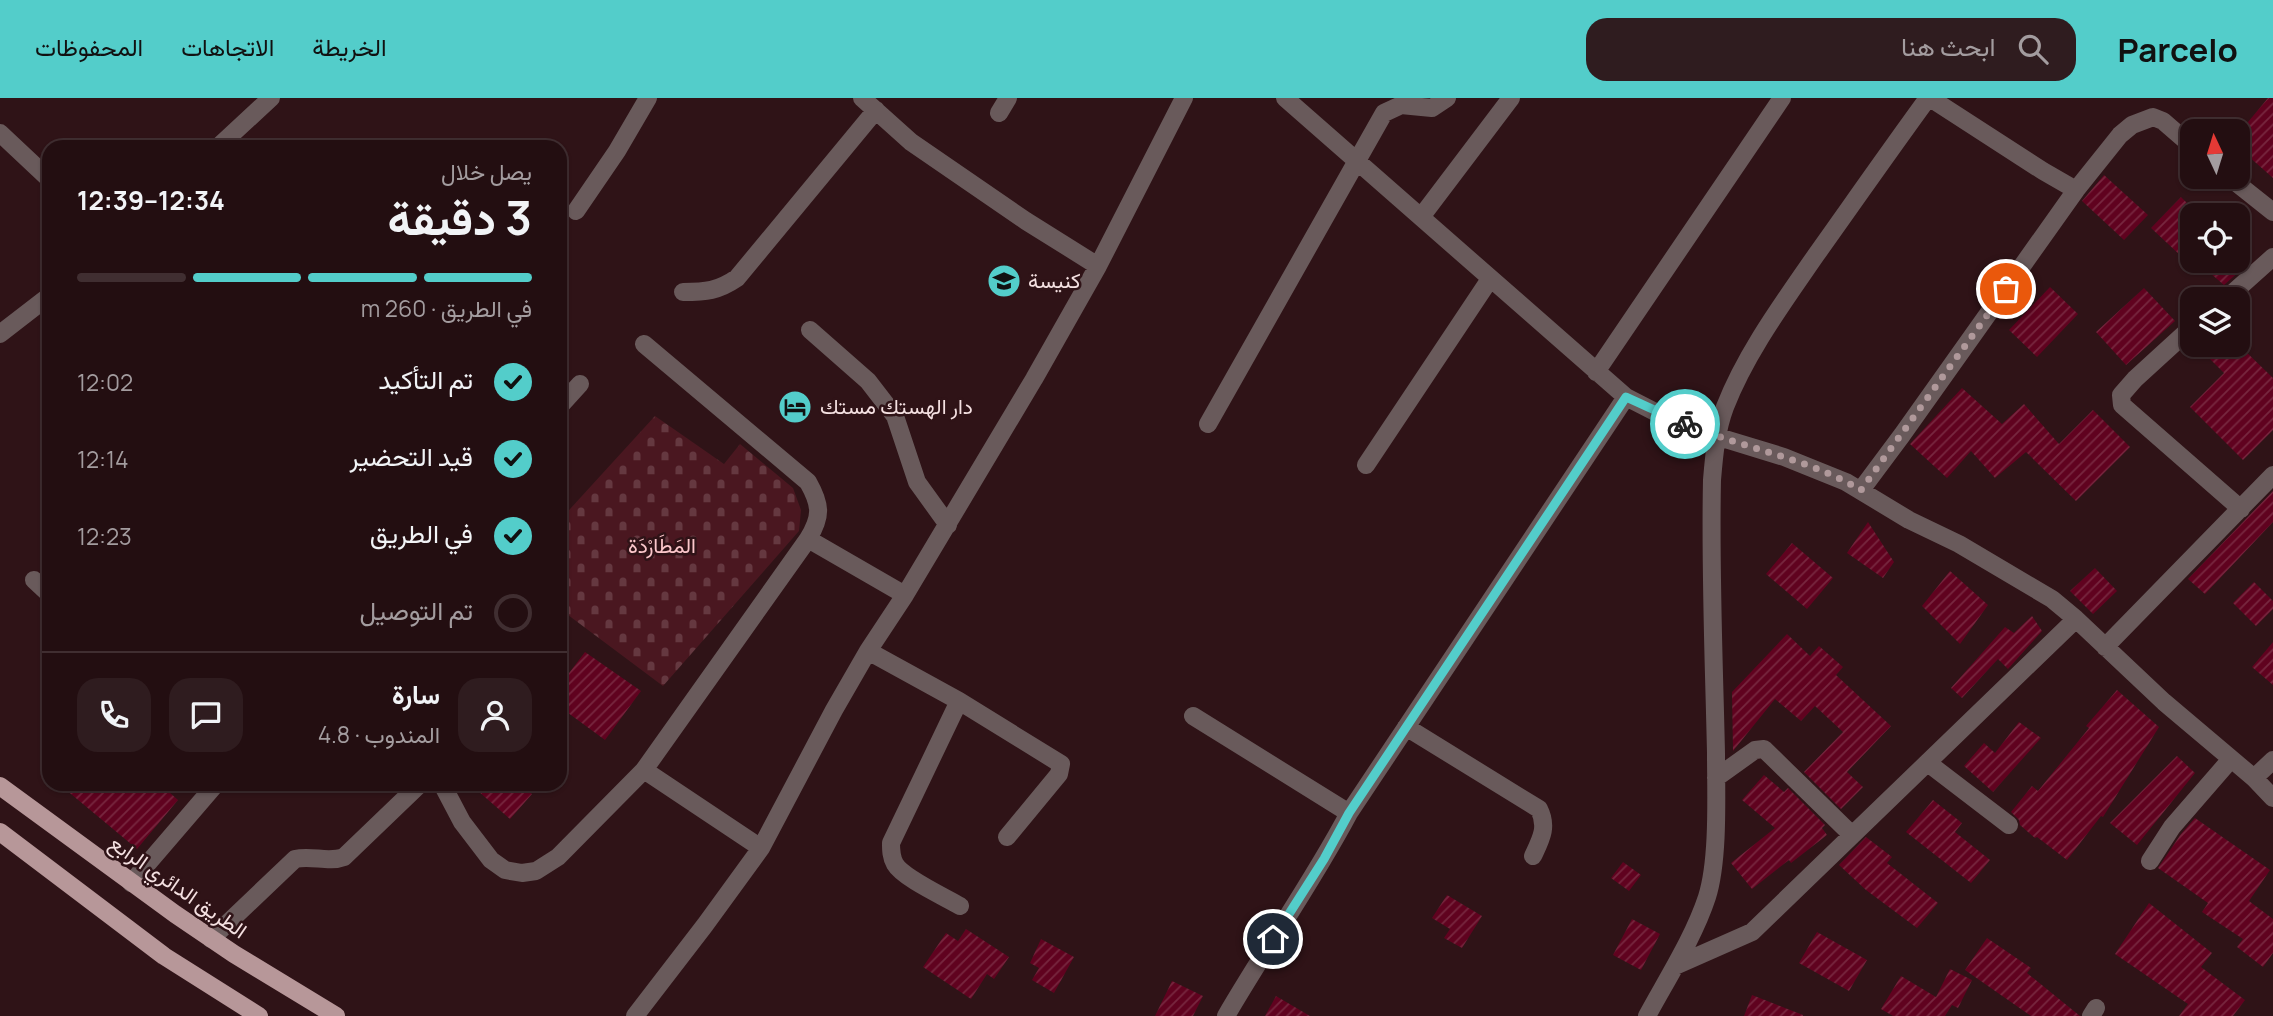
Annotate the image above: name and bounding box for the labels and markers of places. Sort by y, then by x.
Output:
pin [1976,259,2036,319]
school or university icon: كنيسة [985,262,1023,300]
place label: كنيسة [1028,266,1081,294]
hotel icon: دار الهستك مستك [776,388,814,426]
place label: دار الهستك مستك [820,392,973,420]
pin [1243,909,1303,969]

